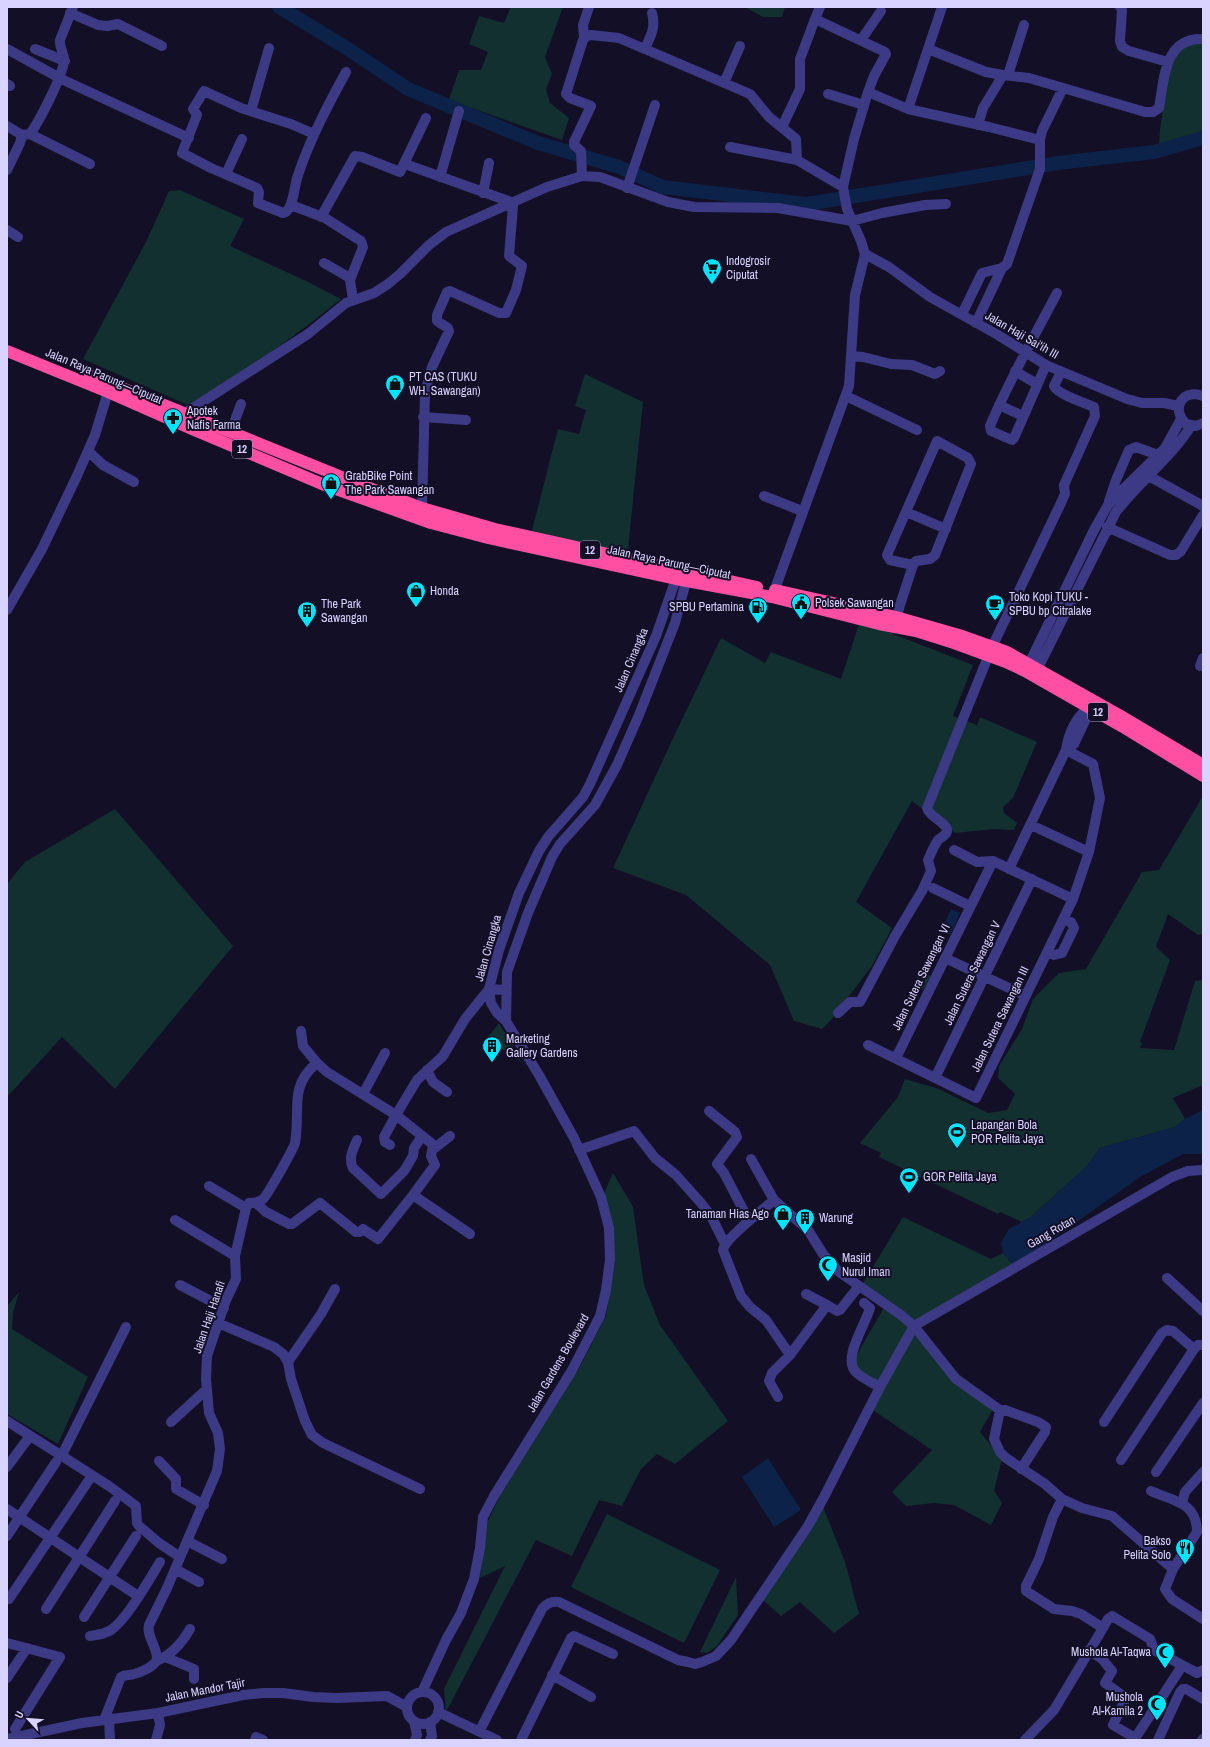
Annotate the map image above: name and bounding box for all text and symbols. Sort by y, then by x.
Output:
place label: Indogrosir Ciputat [726,253,771,283]
supermarket icon: Indogrosir Ciputat [701,257,723,285]
street label: Jalan Haji Sai'ih III [982,307,1062,363]
street label: Jalan Raya Parung—Ciputat [43,344,165,408]
place label: PT CAS (TUKU WH. Sawangan) [409,369,481,399]
shop icon: PT CAS (TUKU WH. Sawangan) [384,373,406,401]
place label: Apotek Nafis Farma [186,403,241,433]
pharmacy icon: Apotek Nafis Farma [162,407,184,435]
road number: 12 [232,440,252,458]
place label: GrabBike Point The Park Sawangan [345,468,434,498]
shop icon: GrabBike Point The Park Sawangan [320,472,342,500]
road number: 12 [580,541,600,559]
street label: Jalan Raya Parung—Ciputat [606,541,732,583]
shop icon: Honda [405,580,427,608]
place label: Honda [430,583,460,599]
place label: Toko Kopi TUKU - SPBU bp Citralake [1009,589,1092,619]
public building icon: Polsek Sawangan [790,592,812,620]
cafe icon: Toko Kopi TUKU - SPBU bp Citralake [984,593,1006,621]
place label: Polsek Sawangan [815,595,894,611]
place label: The Park Sawangan [321,596,368,626]
fuel station icon: SPBU Pertamina [747,596,769,624]
place label: SPBU Pertamina [669,599,745,615]
building icon: The Park Sawangan [296,600,318,628]
street label: Jalan Cinangka [610,625,652,695]
road number: 12 [1088,703,1108,721]
street label: Jalan Cinangka [471,912,505,983]
street label: Jalan Sutera Sawangan V [940,918,1004,1028]
street label: Jalan Sutera Sawangan VI [888,921,954,1033]
street label: Jalan Sutera Sawangan III [968,964,1032,1074]
place label: Marketing Gallery Gardens [506,1031,578,1061]
building icon: Marketing Gallery Gardens [481,1035,503,1063]
place label: Lapangan Bola POR Pelita Jaya [971,1117,1044,1147]
sports icon: Lapangan Bola POR Pelita Jaya [946,1121,968,1149]
sports icon: GOR Pelita Jaya [898,1166,920,1194]
place label: GOR Pelita Jaya [923,1169,997,1185]
shop icon: Tanaman Hias Ago [772,1203,794,1231]
place label: Tanaman Hias Ago [686,1206,769,1222]
building icon: Warung [794,1207,816,1235]
place label: Warung [819,1210,854,1226]
street label: Gang Rotan [1024,1212,1078,1252]
place label: Masjid Nurul Iman [842,1250,890,1280]
mosque icon: Masjid Nurul Iman [817,1254,839,1282]
street label: Jalan Haji Hanafi [189,1279,229,1355]
street label: Jalan Gardens Boulevard [523,1311,593,1415]
place label: Bakso Pelita Solo [1123,1533,1171,1563]
restaurant icon: Bakso Pelita Solo [1174,1537,1196,1565]
mosque icon: Mushola Al-Taqwa [1154,1641,1176,1669]
place label: Mushola Al-Taqwa [1071,1644,1152,1660]
street label: Jalan Mandor Tajir [164,1674,247,1706]
place label: Mushola Al-Kamila 2 [1091,1689,1144,1719]
mosque icon: Mushola Al-Kamila 2 [1146,1693,1168,1721]
north arrow [8,1699,48,1739]
text: U [11,1709,27,1721]

